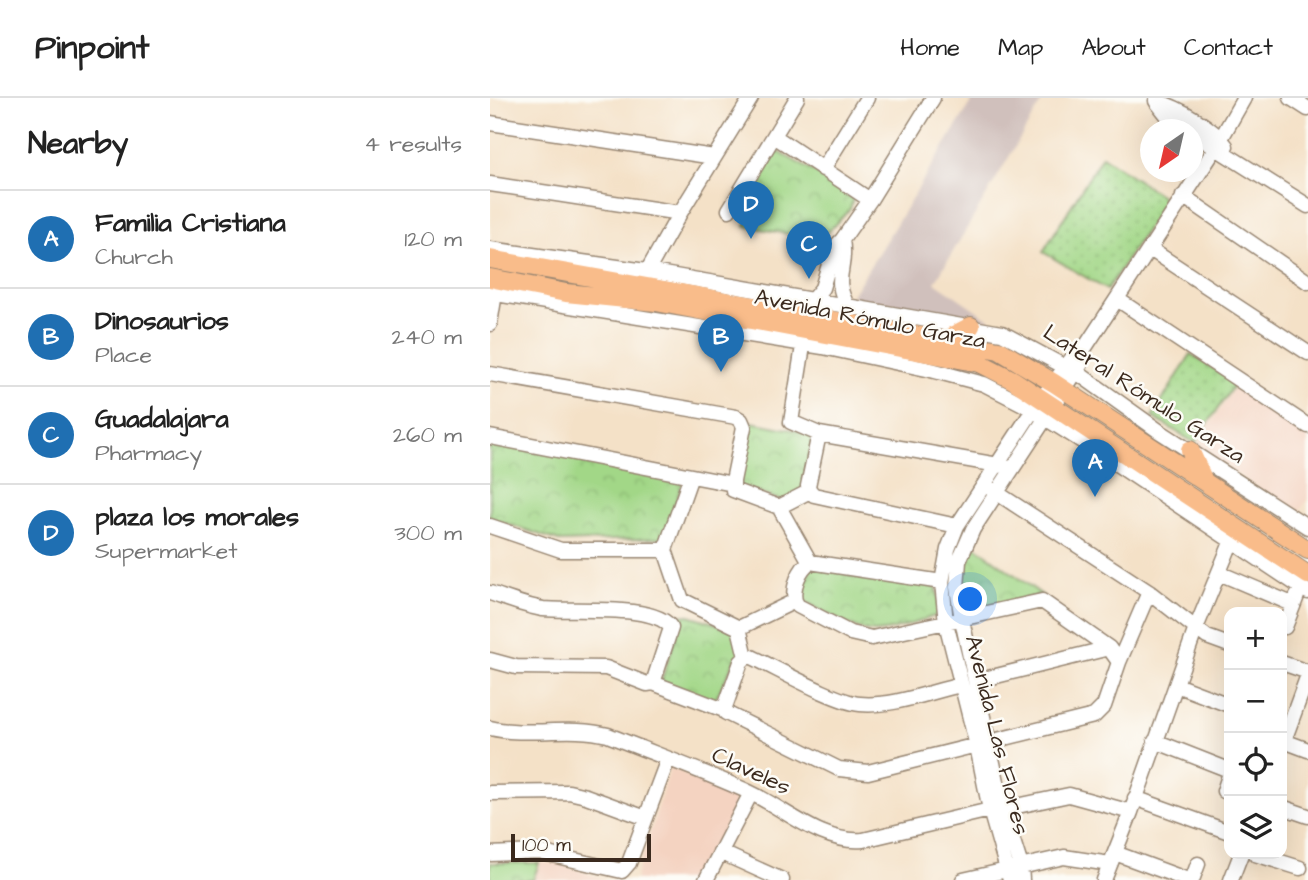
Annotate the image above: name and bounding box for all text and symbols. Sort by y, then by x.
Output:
text: Pinpoint [35,25,149,71]
text: Home [900,31,960,65]
text: Map [998,31,1043,65]
text: About [1081,31,1146,65]
text: Contact [1184,31,1273,65]
north arrow [1140,119,1203,182]
text: Nearby [28,123,128,165]
text: 4 results [364,128,462,160]
pin: D [728,181,774,239]
text: Familia Cristiana [95,205,286,241]
pin: C [786,221,832,279]
text: A [44,223,58,255]
text: 120 m [404,223,462,255]
text: Church [95,241,173,273]
street label: Avenida Rómulo Garza [752,281,989,357]
text: Dinosaurios [95,303,229,339]
pin: B [698,314,744,372]
street label: Lateral Rómulo Garza [1037,317,1251,471]
text: B [43,321,59,353]
text: 240 m [392,321,462,353]
text: Place [95,339,152,371]
text: Guadalajara [95,401,229,437]
text: C [43,419,59,451]
text: 260 m [393,419,462,451]
text: Pharmacy [95,437,202,469]
pin: A [1072,439,1118,497]
text: plaza los morales [95,499,299,535]
text: D [44,517,58,549]
text: 300 m [394,517,462,549]
text: Supermarket [95,535,238,567]
your location [953,582,987,616]
map controls [1224,607,1287,859]
button: + [1224,607,1287,670]
street label: Avenida Las Flores [957,632,1037,838]
button: − [1224,670,1287,733]
button: locate [1224,733,1287,796]
street label: Claveles [706,739,796,803]
button: layers [1224,796,1287,859]
scale bar [511,831,651,863]
text: 100 m [522,832,571,859]

